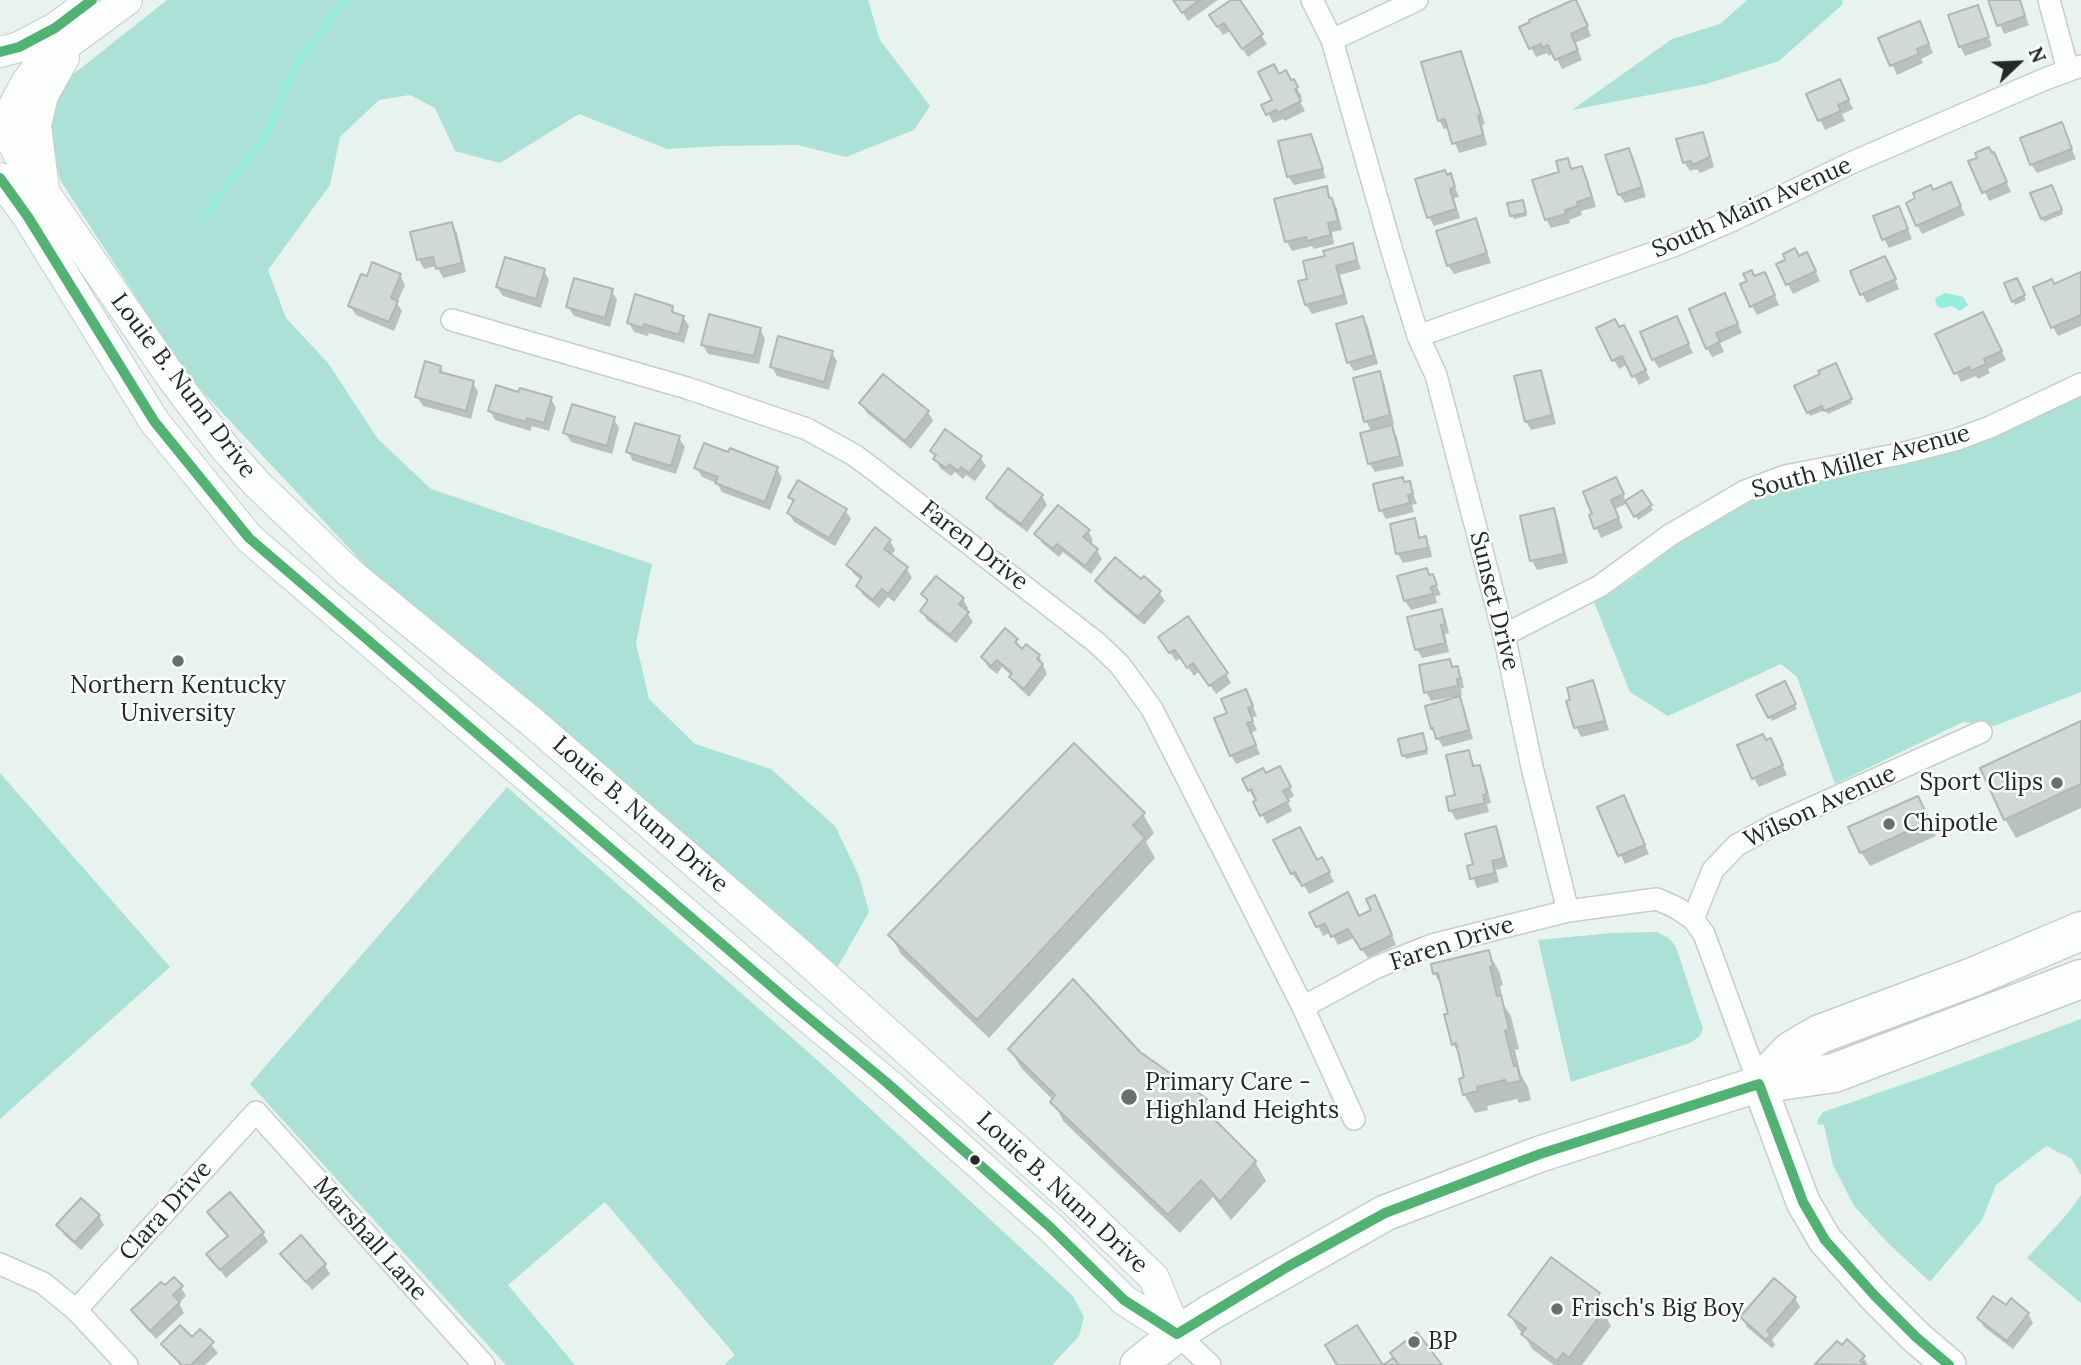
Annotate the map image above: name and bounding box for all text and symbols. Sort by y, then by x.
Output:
north arrow [1983,28,2053,98]
text: N [2023,43,2051,66]
street label: South Main Avenue [1648,151,1856,265]
street label: Louie B. Nunn Drive [104,288,262,484]
street label: South Miller Avenue [1749,419,1973,505]
street label: Faren Drive [914,495,1034,597]
street label: Sunset Drive [1463,529,1525,673]
marker: Northern Kentucky University [170,653,186,669]
place label: Northern Kentucky University [70,672,286,728]
street label: Louie B. Nunn Drive [546,731,734,899]
street label: Wilson Avenue [1739,759,1901,855]
place label: Sport Clips [1920,769,2043,797]
marker: Sport Clips [2049,775,2065,791]
place label: Chipotle [1903,810,1998,838]
marker: Chipotle [1881,816,1897,832]
street label: Faren Drive [1386,910,1518,978]
place label: Primary Care - Highland Heights [1145,1069,1339,1125]
marker: Primary Care - Highland Heights [1119,1087,1139,1107]
street label: Louie B. Nunn Drive [970,1106,1154,1280]
unlabelled marker [968,1153,982,1167]
street label: Clara Drive [114,1155,218,1267]
street label: Marshall Lane [307,1171,433,1307]
place label: Frisch's Big Boy [1571,1295,1744,1323]
marker: Frisch's Big Boy [1549,1301,1565,1317]
place label: BP [1428,1328,1457,1356]
marker: BP [1406,1334,1422,1350]

